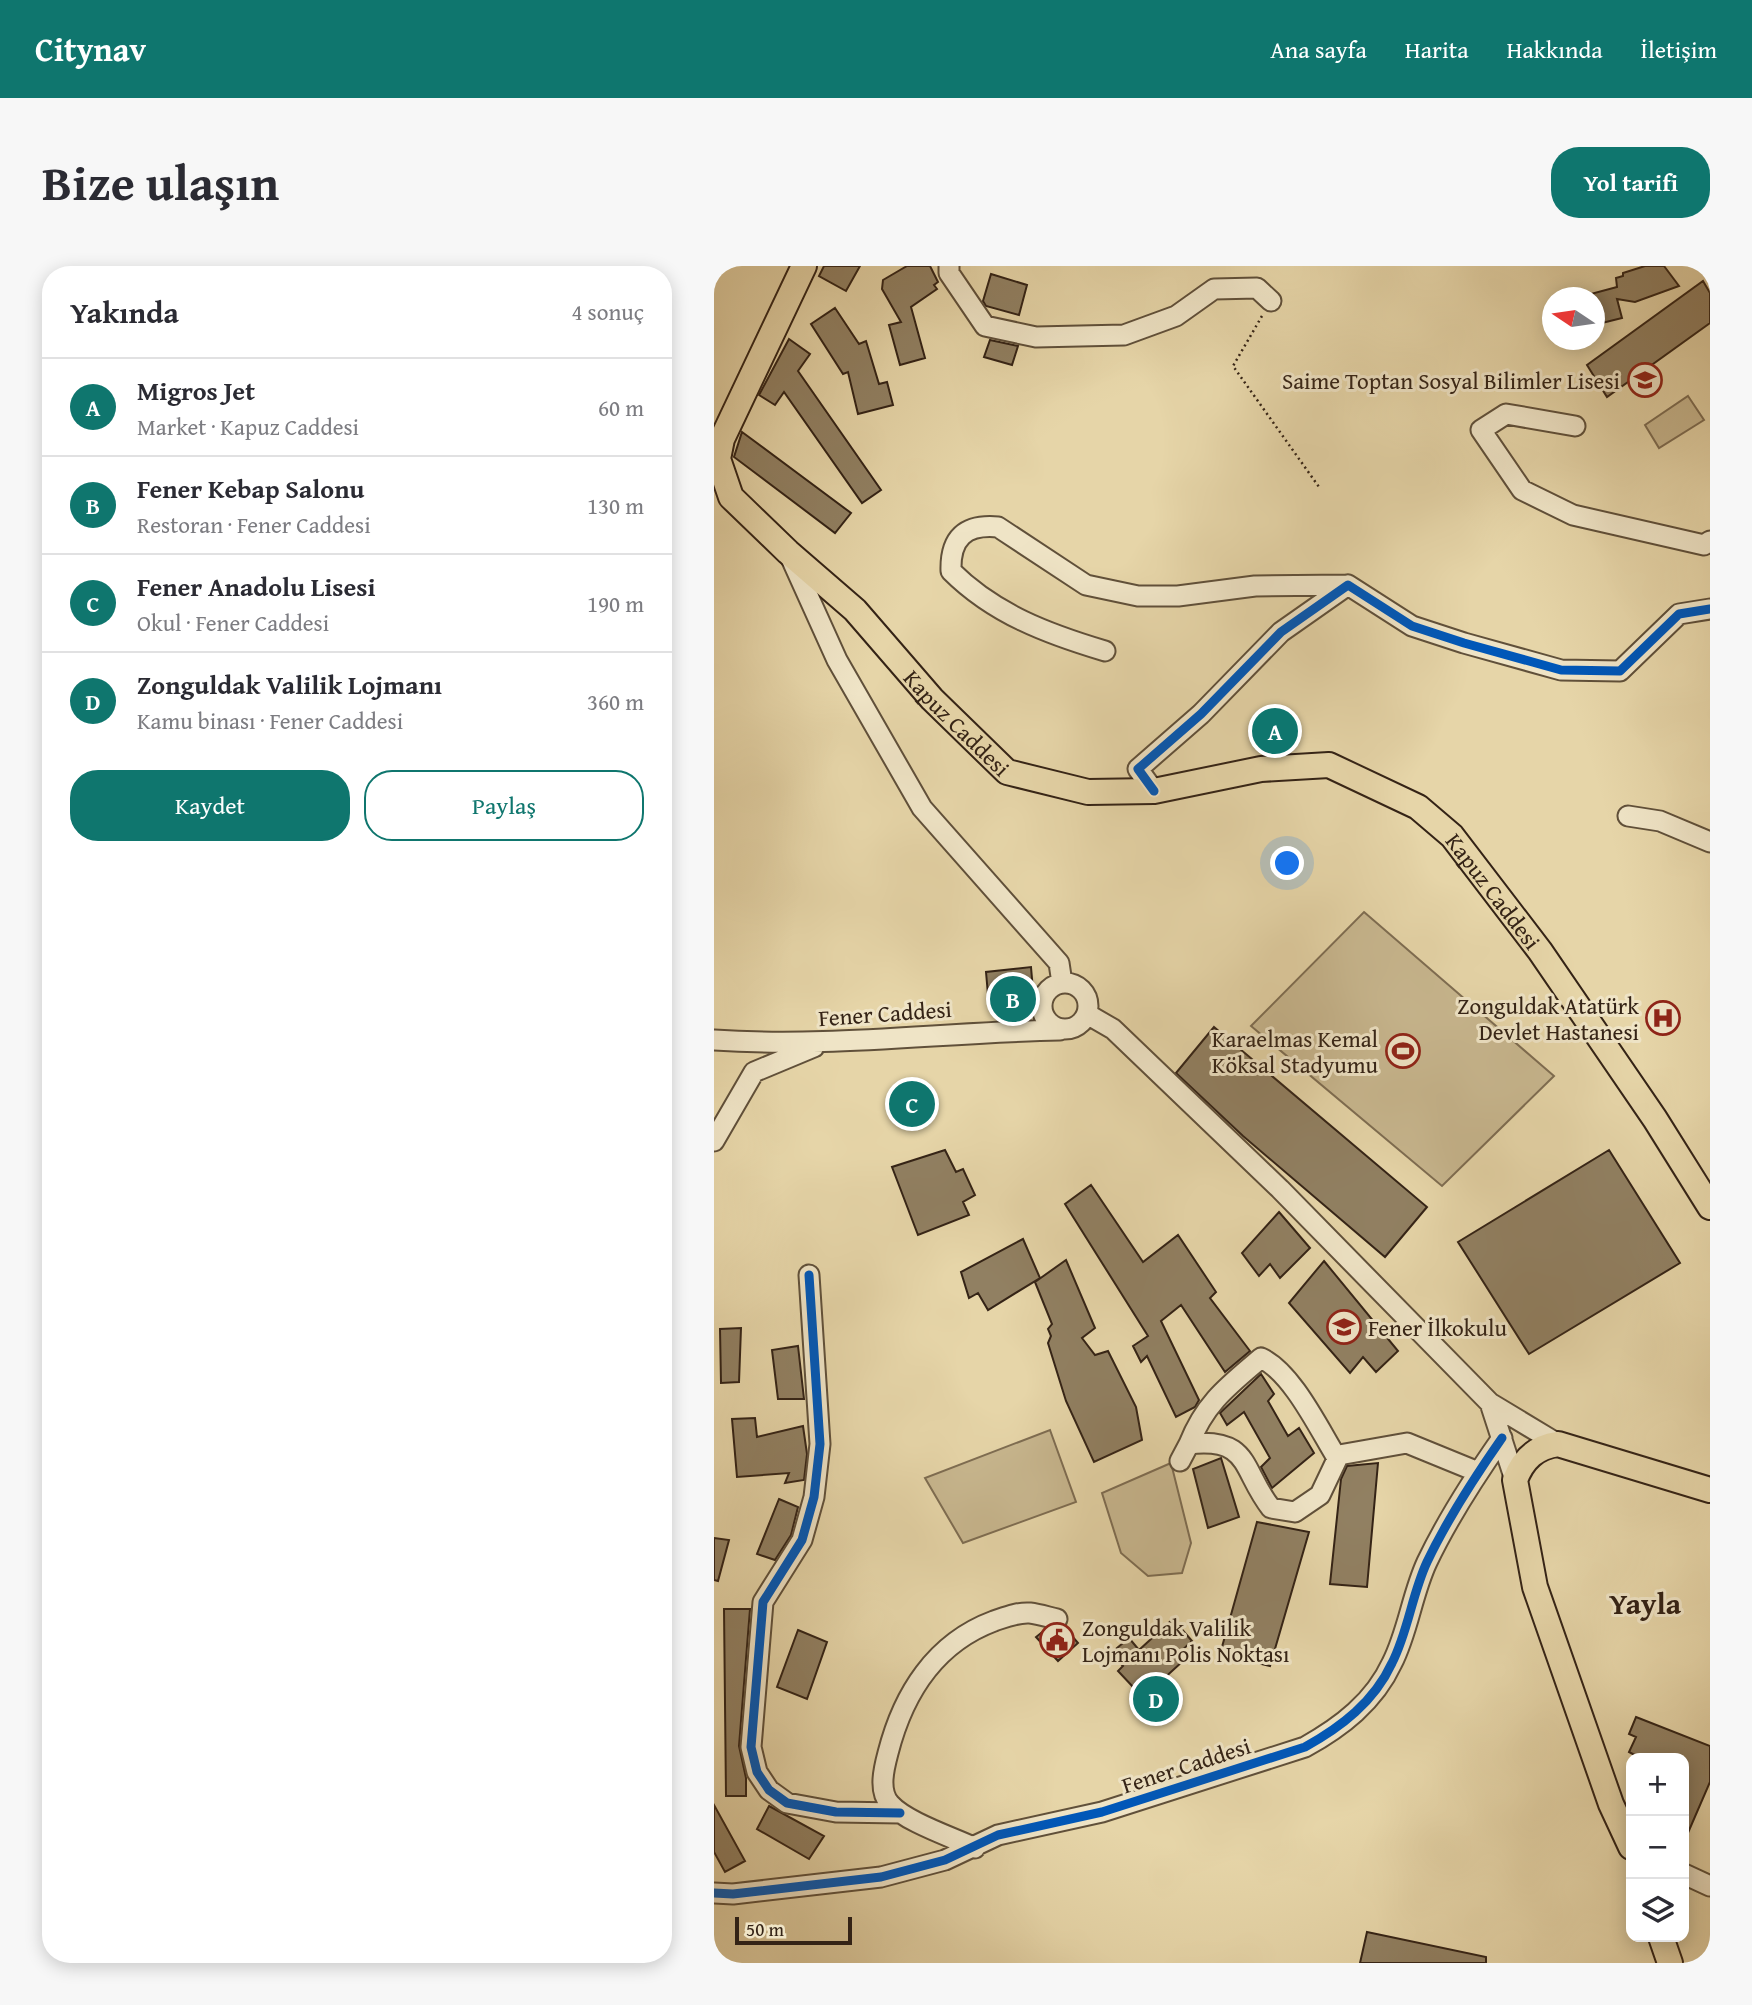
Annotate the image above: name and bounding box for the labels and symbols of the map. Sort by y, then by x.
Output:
north arrow [1542,287,1605,350]
school or university icon: Saime Toptan Sosyal Bilimler Lisesi [1626,361,1664,399]
place label: Saime Toptan Sosyal Bilimler Lisesi [1282,364,1620,397]
street label: Kapuz Caddesi [897,662,1018,783]
pin: A [1252,705,1298,757]
street label: Kapuz Caddesi [1439,826,1549,956]
your location [1270,846,1304,880]
pin: B [990,973,1036,1025]
place label: Zonguldak Atatürk Devlet Hastanesi [1457,989,1639,1048]
street label: Fener Caddesi [817,992,953,1034]
hospital icon: Zonguldak Atatürk Devlet Hastanesi [1644,999,1682,1037]
place label: Karaelmas Kemal Köksal Stadyumu [1212,1022,1379,1081]
sports icon: Karaelmas Kemal Köksal Stadyumu [1384,1032,1422,1070]
pin: C [889,1078,935,1130]
school or university icon: Fener İlkokulu [1325,1308,1363,1346]
place label: Fener İlkokulu [1368,1311,1507,1344]
district label: Yayla [1609,1581,1682,1625]
place label: Zonguldak Valilik Lojmanı Polis Noktası [1082,1611,1289,1670]
public building icon: Zonguldak Valilik Lojmanı Polis Noktası [1038,1621,1076,1659]
pin: D [1133,1673,1179,1725]
street label: Fener Caddesi [1117,1729,1255,1801]
scale bar [735,1914,852,1946]

